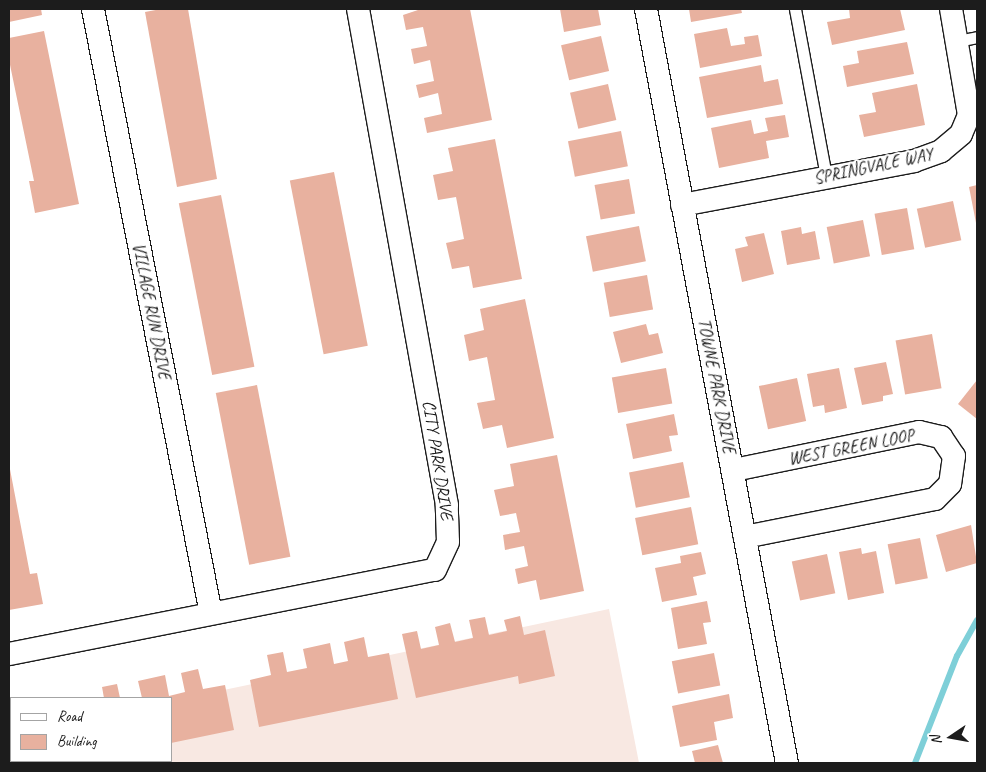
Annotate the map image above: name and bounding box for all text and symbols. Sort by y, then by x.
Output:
street label: SPRINGVALE WAY [811,143,935,189]
street label: VILLAGE RUN DRIVE [128,241,176,381]
street label: TOWNE PARK DRIVE [693,316,741,456]
street label: CITY PARK DRIVE [418,399,458,521]
street label: WEST GREEN LOOP [786,424,916,470]
legend [10,697,172,762]
text: Road [57,707,82,726]
north arrow [926,712,976,762]
text: Building [57,732,96,751]
text: N [927,734,945,746]

